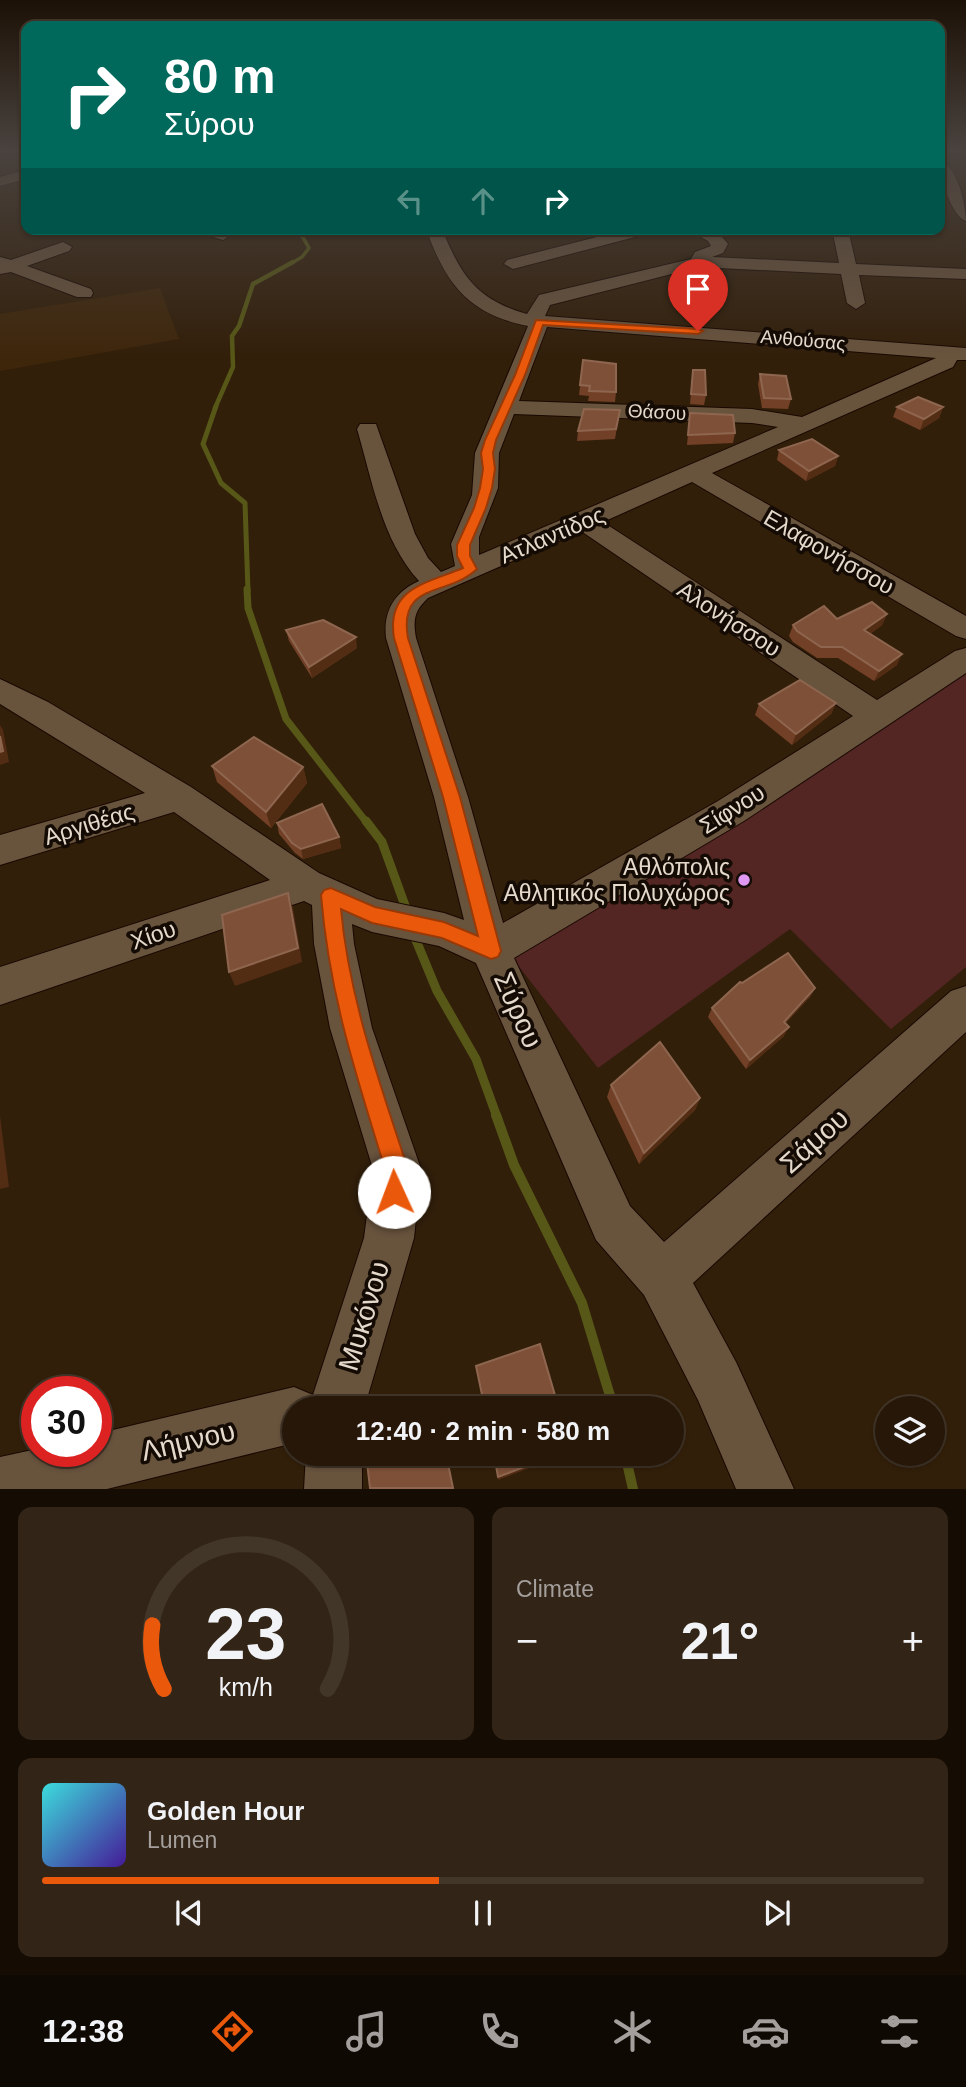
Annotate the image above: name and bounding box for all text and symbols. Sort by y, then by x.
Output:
icon: right [49,49,140,140]
text: 80 m [164,49,276,103]
text: Σύρου [164,106,255,142]
icon: left [391,182,429,220]
icon: ahead [464,182,502,220]
icon: right [537,182,575,220]
pin [668,259,728,331]
icon: arrive [679,270,717,308]
street label: Ανθούσας [760,326,846,354]
street label: Θάσου [627,400,687,424]
street label: Ατλαντίδος [496,501,608,569]
street label: Ελαφονήσσου [759,504,899,600]
street label: Αλονήσσου [673,576,785,662]
street label: Σίφνου [695,779,769,839]
street label: Αργιθέας [41,798,137,850]
place label: Αθλόπολις Αθλητικός Πολυχώρος [503,854,730,906]
marker: Αθλόπολις Αθλητικός Πολυχώρος [736,872,752,888]
street label: Χίου [127,915,179,955]
street label: Σύρου [488,967,548,1053]
street label: Σάμου [774,1103,854,1179]
position arrow [357,1155,431,1229]
street label: Μυκόνου [333,1258,395,1374]
speed limit sign: 30 [21,1376,112,1467]
map controls [875,1396,945,1466]
button: layers [875,1396,945,1466]
street label: Λήμνου [138,1415,238,1467]
text: 12:40 · 2 min · 580 m [356,1416,610,1446]
text: Climate [516,1576,594,1602]
text: 23 [206,1594,286,1675]
text: 21° [681,1612,759,1670]
text: − [516,1620,538,1662]
text: + [902,1620,924,1662]
text: km/h [219,1673,273,1701]
text: Golden Hour [147,1796,304,1826]
text: Lumen [147,1827,217,1853]
icon: previous [170,1894,208,1932]
icon: pause [464,1894,502,1932]
icon: next [758,1894,796,1932]
icon: directions [208,2007,257,2056]
icon: music [342,2007,391,2056]
icon: phone [475,2007,524,2056]
icon: climate [608,2007,657,2056]
icon: car [741,2007,790,2056]
icon: filters [875,2007,924,2056]
text: 12:38 [42,2013,124,2049]

